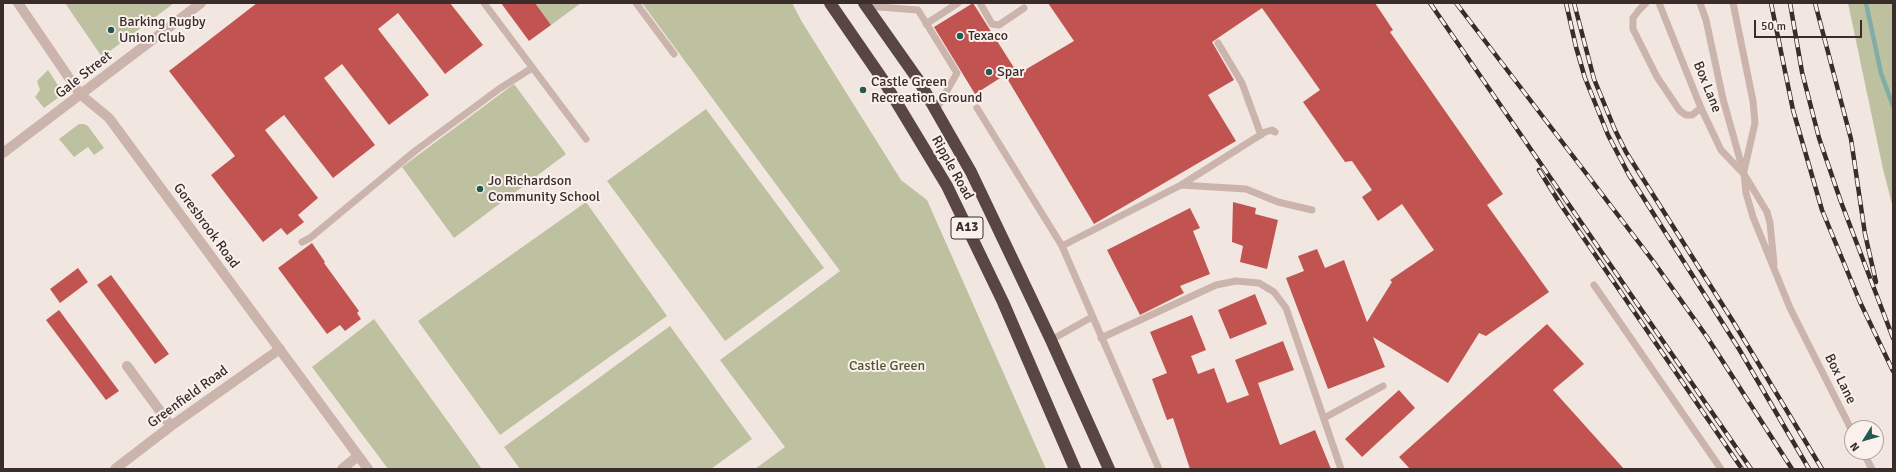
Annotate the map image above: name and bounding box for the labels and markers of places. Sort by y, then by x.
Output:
place label: Barking Rugby Union Club [119,14,206,46]
marker: Barking Rugby Union Club [106,25,116,35]
place label: Texaco [968,28,1008,44]
marker: Texaco [955,31,965,41]
place label: Spar [997,64,1024,80]
marker: Spar [984,67,994,77]
place label: Castle Green Recreation Ground [871,74,982,106]
marker: Castle Green Recreation Ground [858,85,868,95]
place label: Jo Richardson Community School [488,173,600,206]
marker: Jo Richardson Community School [475,184,485,194]

